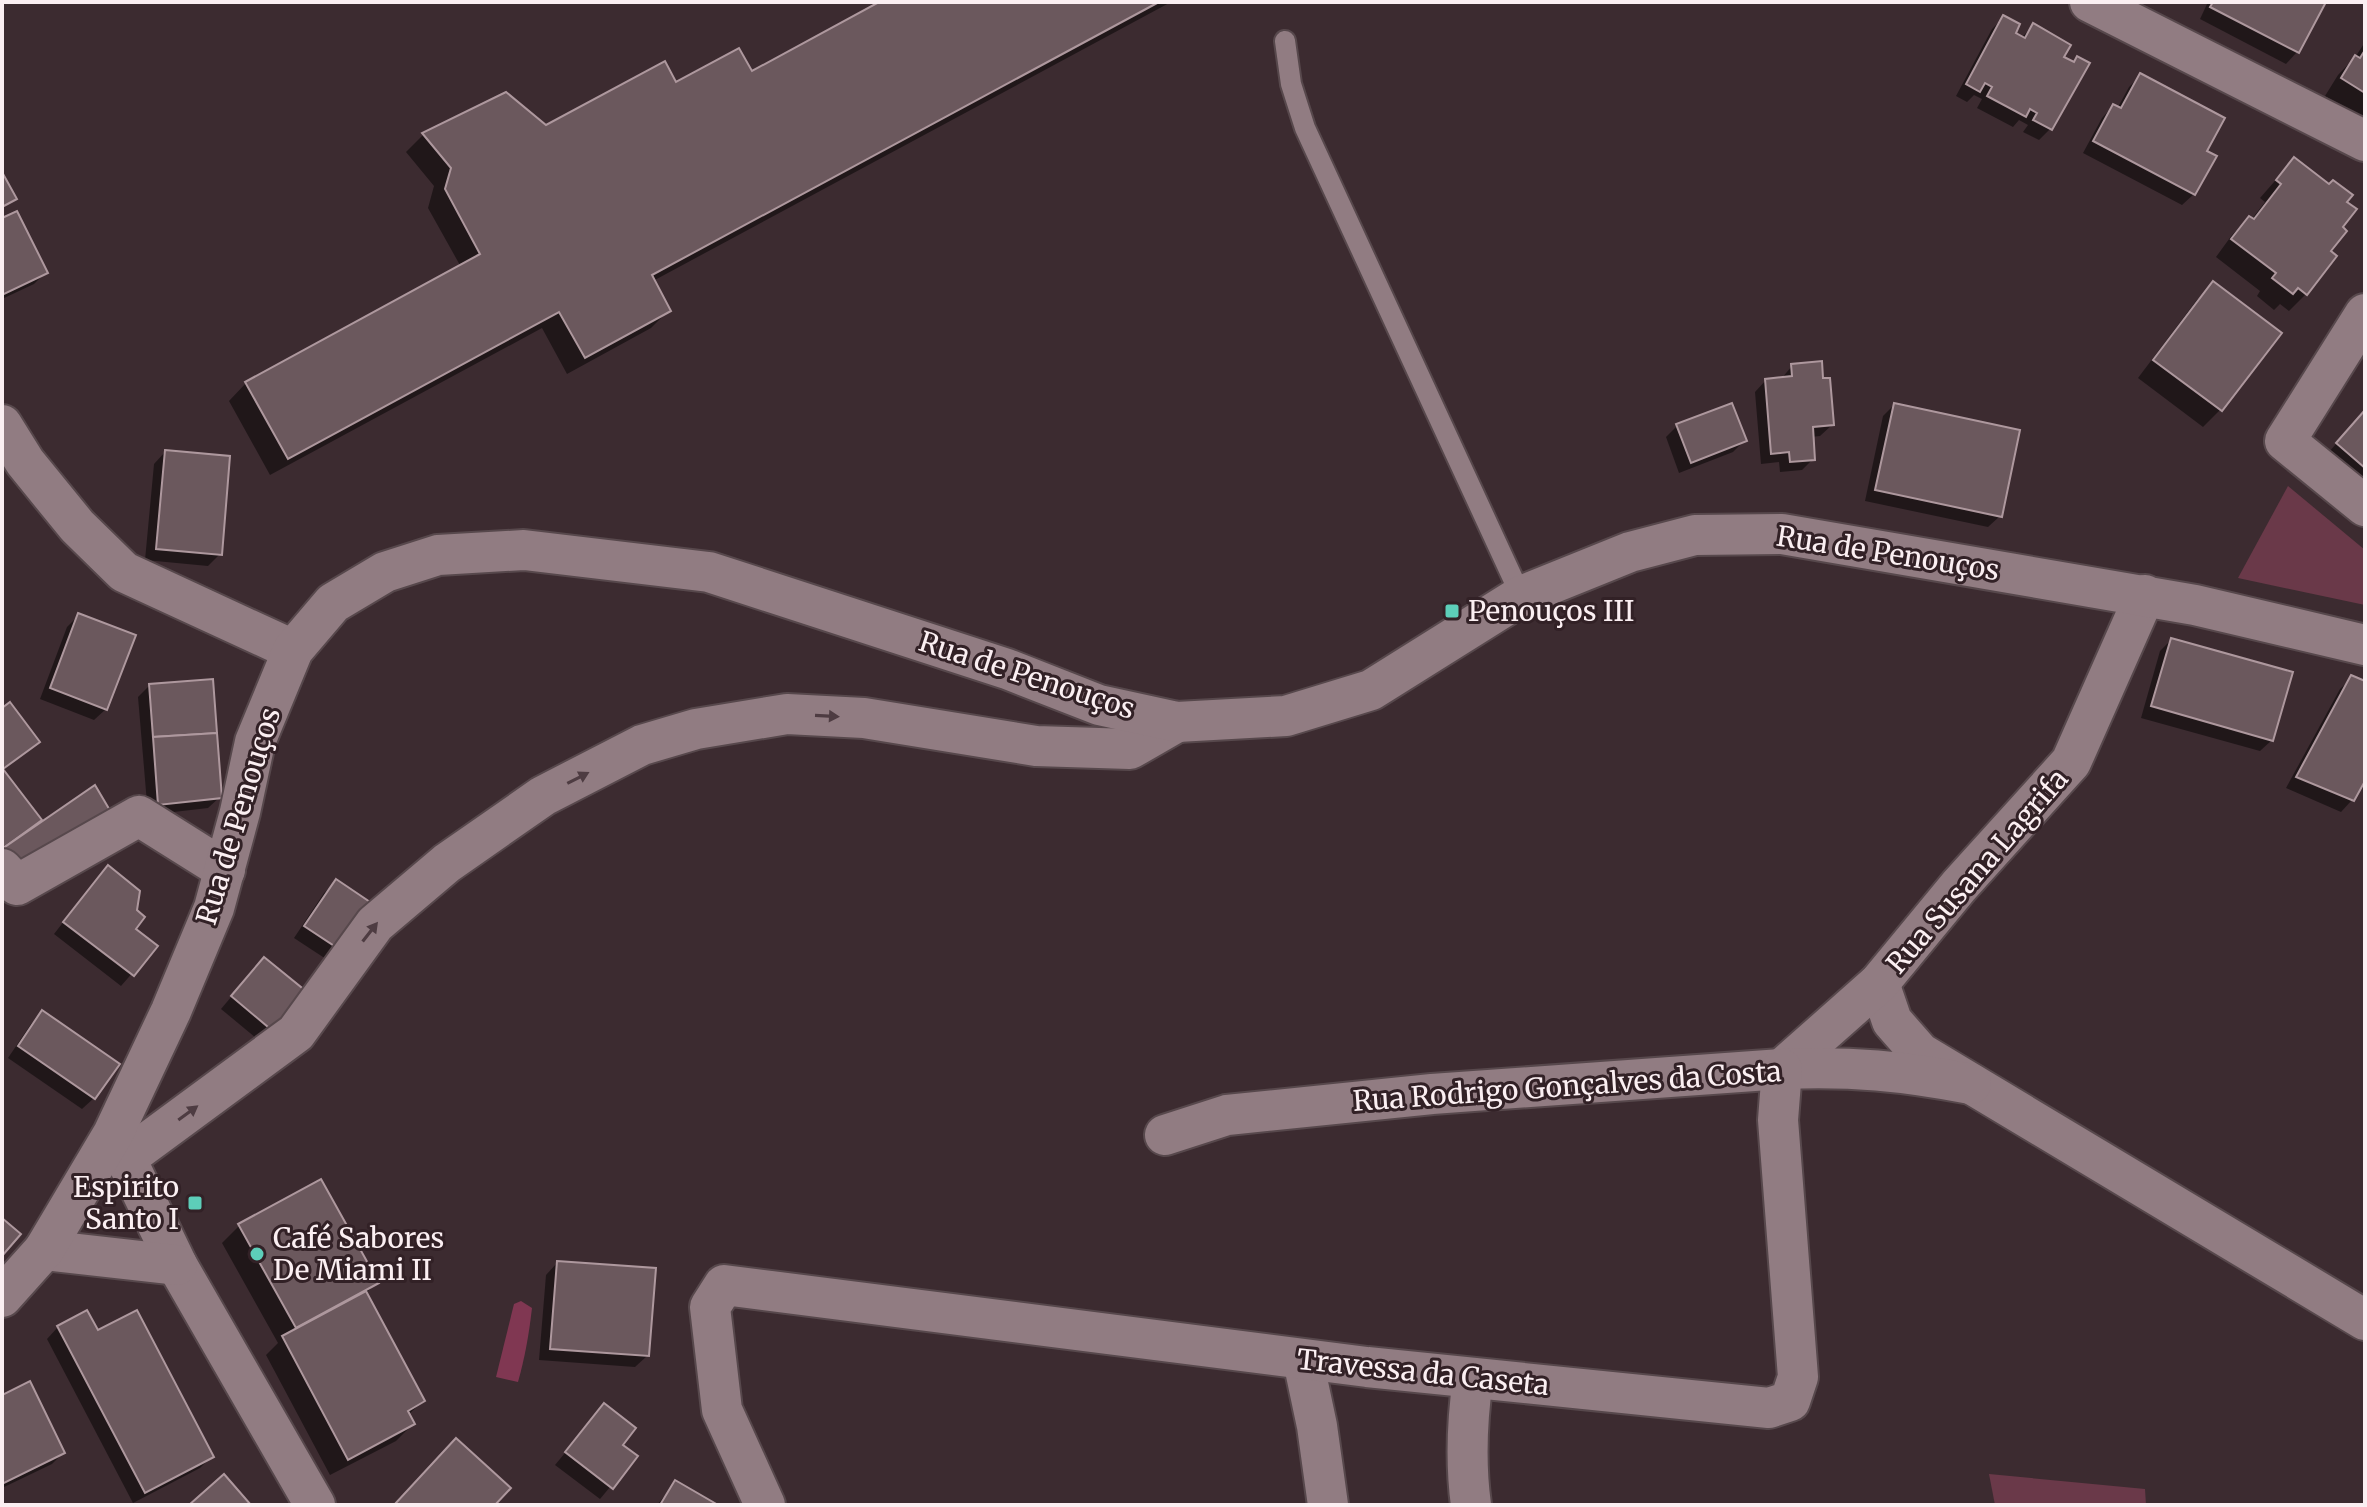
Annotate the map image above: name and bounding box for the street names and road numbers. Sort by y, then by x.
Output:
street label: Rua de Penouços [1774,518,2002,588]
street label: Rua de Penouços [914,623,1140,727]
street label: Rua de Penouços [188,703,288,929]
street label: Rua Susana Lagrifa [1878,761,2076,981]
street label: Rua Rodrigo Gonçalves da Costa [1351,1053,1783,1119]
street label: Travessa da Caseta [1295,1341,1551,1403]

